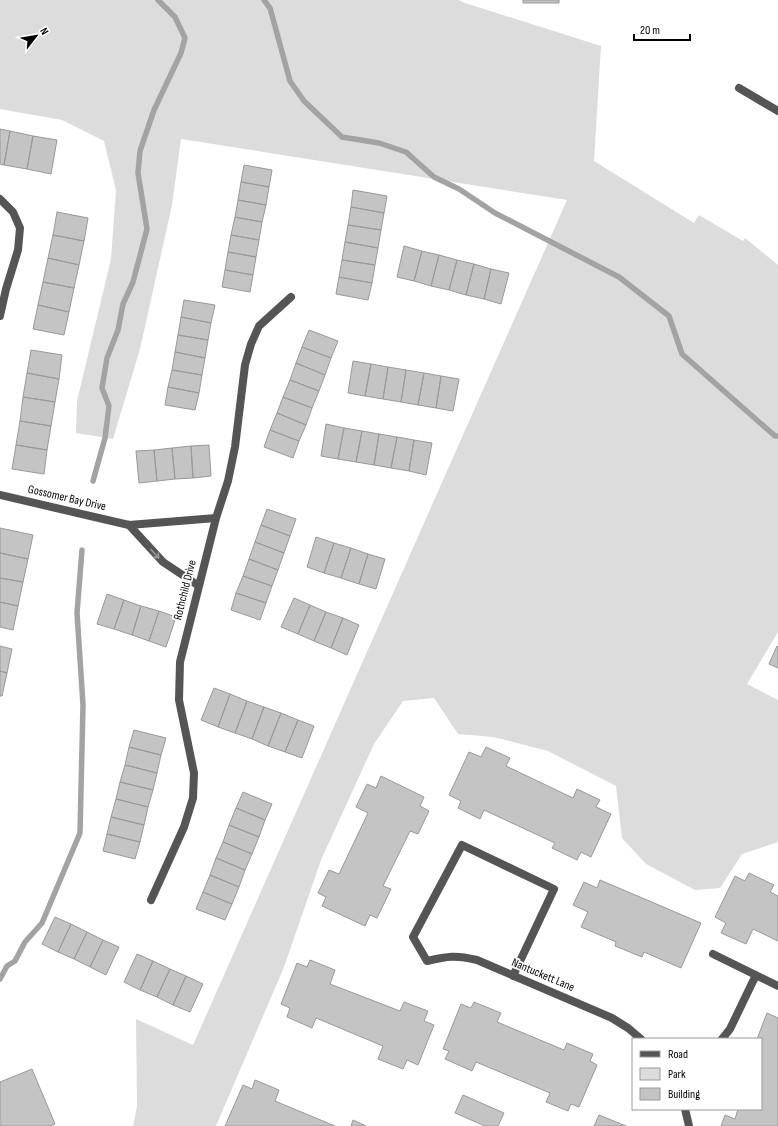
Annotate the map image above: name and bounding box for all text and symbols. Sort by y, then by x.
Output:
north arrow [16,16,56,56]
scale bar [634,16,690,42]
text: 20 m [640,23,660,38]
text: N [37,25,51,37]
street label: Gossomer Bay Drive [26,482,108,514]
one-way arrow [151,549,160,559]
street label: Rothchild Drive [170,558,200,622]
street label: Nantuckett Lane [509,955,577,995]
legend [632,1038,762,1110]
text: Road [668,1047,688,1062]
text: Park [668,1067,686,1082]
text: Building [668,1087,700,1102]

